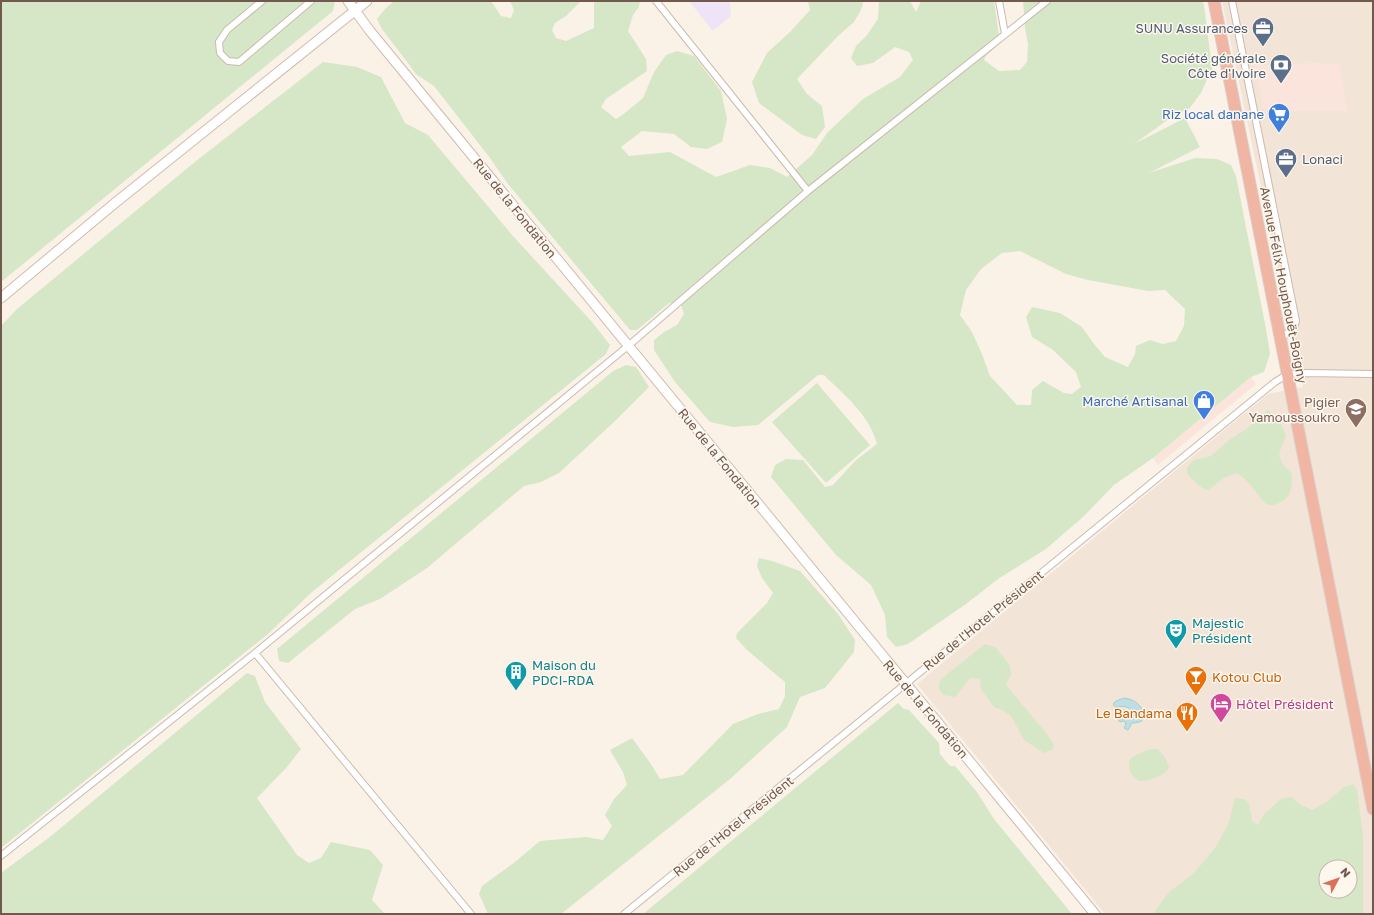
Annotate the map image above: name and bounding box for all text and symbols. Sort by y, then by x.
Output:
office icon: SUNU Assurances [1250,15,1276,48]
place label: SUNU Assurances [1135,20,1248,36]
place label: Société générale Côte d'Ivoire [1161,50,1266,81]
bank icon: Société générale Côte d'Ivoire [1268,52,1294,85]
supermarket icon: Riz local danane [1266,101,1292,134]
place label: Riz local danane [1162,106,1264,122]
office icon: Lonaci [1273,146,1299,179]
place label: Lonaci [1302,151,1343,167]
street label: Rue de la Fondation [470,155,560,261]
street label: Avenue Félix Houphouët-Boigny [1257,185,1311,385]
shop icon: Marché Artisanal [1191,388,1217,421]
place label: Marché Artisanal [1082,393,1188,409]
place label: Pigier Yamoussoukro [1249,394,1340,425]
school or university icon: Pigier Yamoussoukro [1343,396,1369,429]
street label: Rue de la Fondation [675,405,765,511]
street label: Rue de l'Hotel Président [920,566,1046,674]
place label: Majestic Président [1192,615,1252,646]
theatre icon: Majestic Président [1163,617,1189,650]
street label: Rue de la Fondation [880,656,972,762]
place label: Maison du PDCI-RDA [532,657,596,688]
building icon: Maison du PDCI-RDA [503,659,529,692]
bar icon: Kotou Club [1183,664,1209,697]
place label: Kotou Club [1212,669,1282,685]
hotel icon: Hôtel Président [1208,691,1234,724]
place label: Hôtel Président [1236,696,1334,712]
restaurant icon: Le Bandama [1174,700,1200,733]
place label: Le Bandama [1096,705,1172,721]
street label: Rue de l'Hotel Président [670,772,796,880]
north arrow [1318,859,1358,899]
text: N [1338,865,1354,880]

